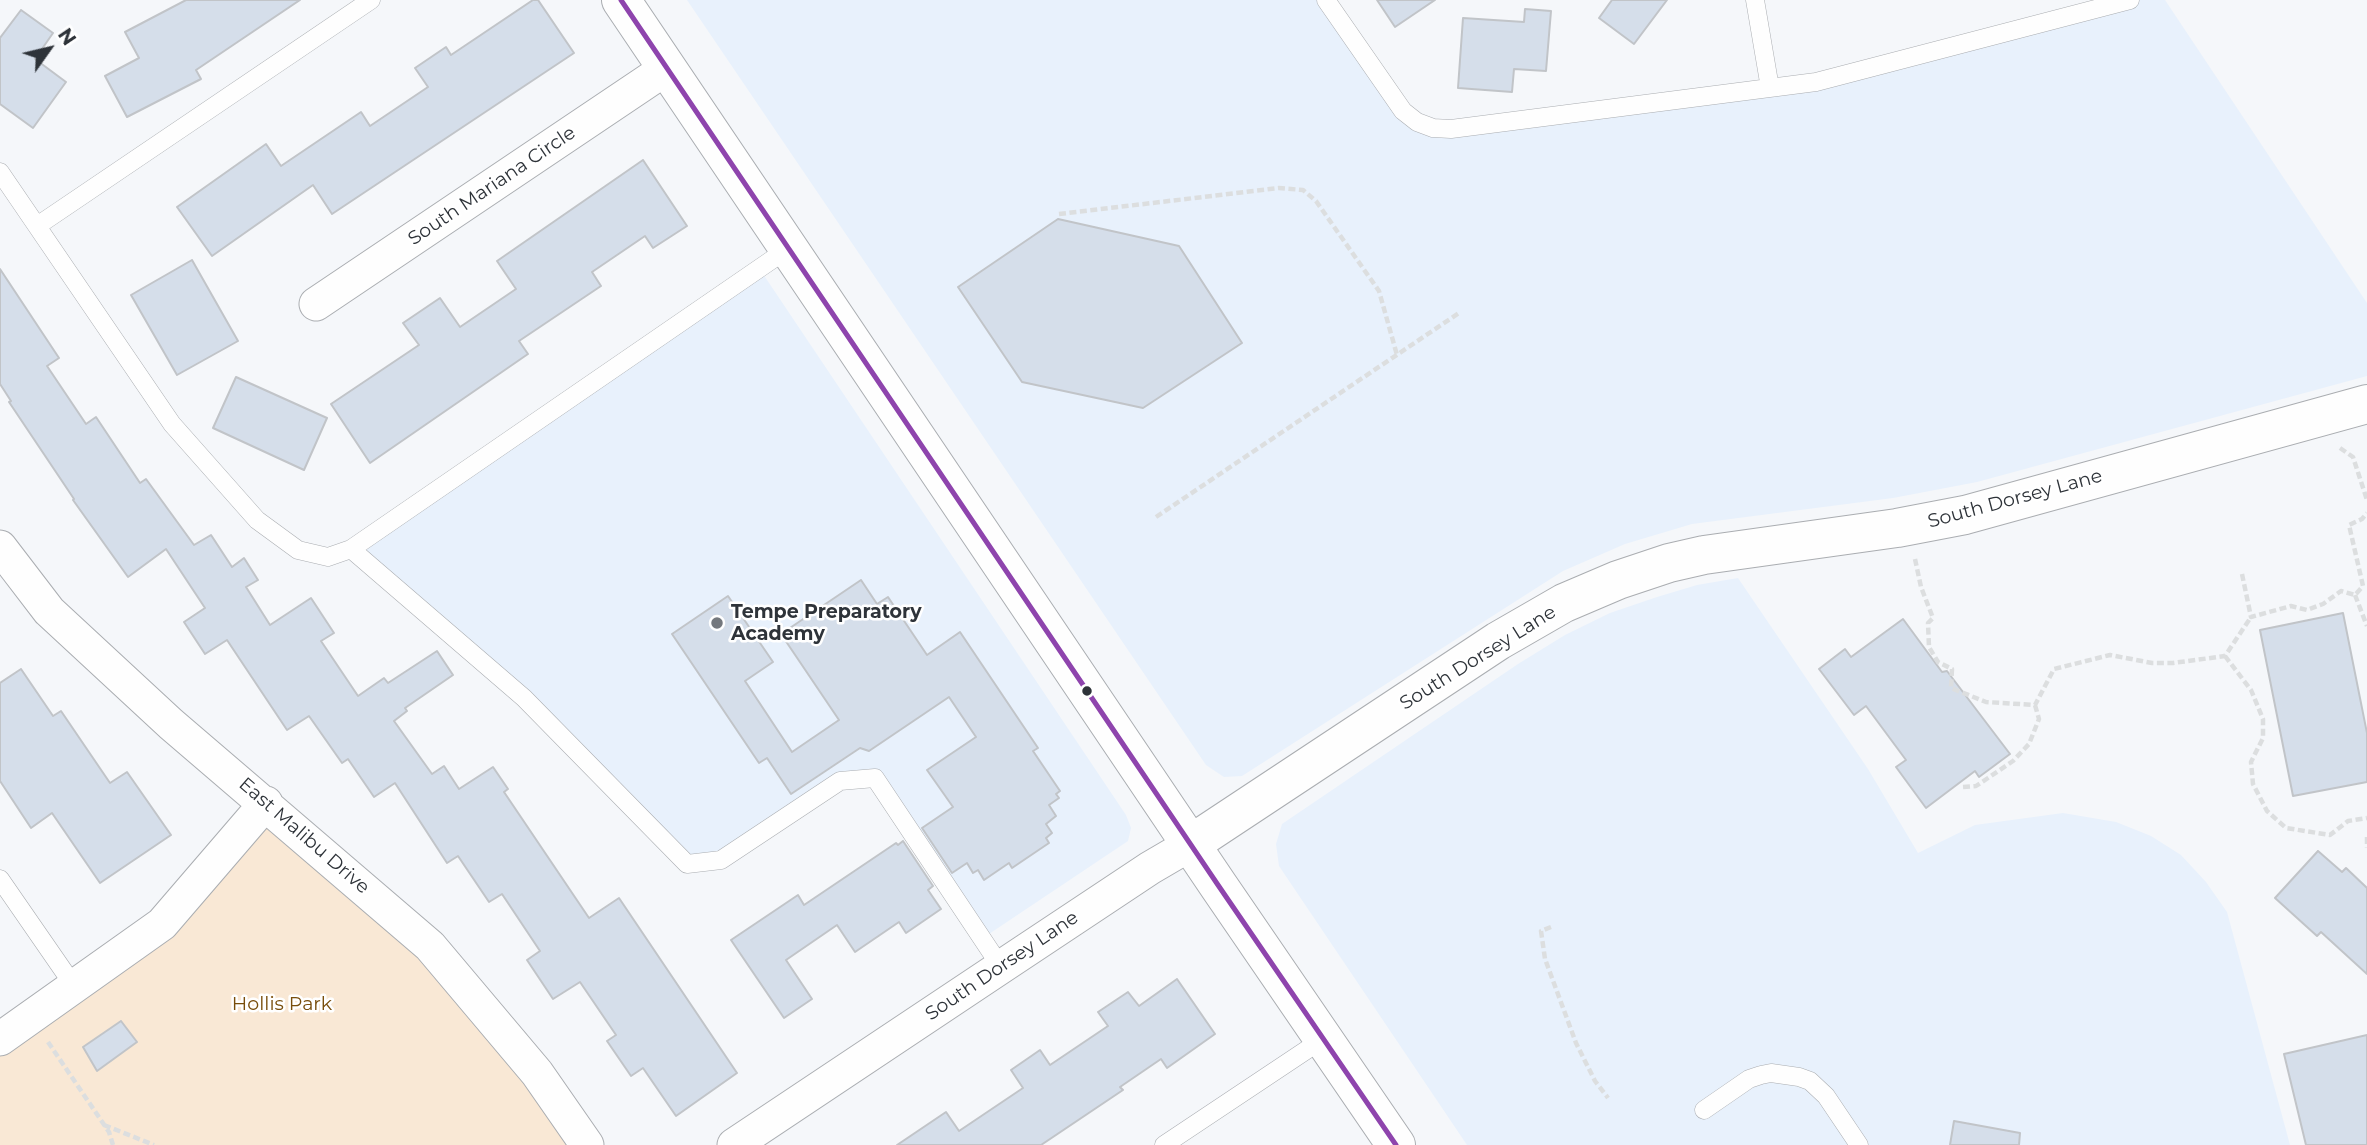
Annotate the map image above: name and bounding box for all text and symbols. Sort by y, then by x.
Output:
north arrow [14,14,84,84]
text: N [53,24,81,50]
street label: South Mariana Circle [404,121,580,251]
street label: South Dorsey Lane [1925,465,2105,533]
place label: Tempe Preparatory Academy [731,601,922,645]
street label: South Dorsey Lane [1396,601,1560,715]
marker: Tempe Preparatory Academy [709,615,725,631]
unlabelled marker [1080,684,1094,698]
street label: East Malibu Drive [234,773,374,899]
street label: South Dorsey Lane [921,906,1083,1026]
park label: Hollis Park [232,993,332,1015]

